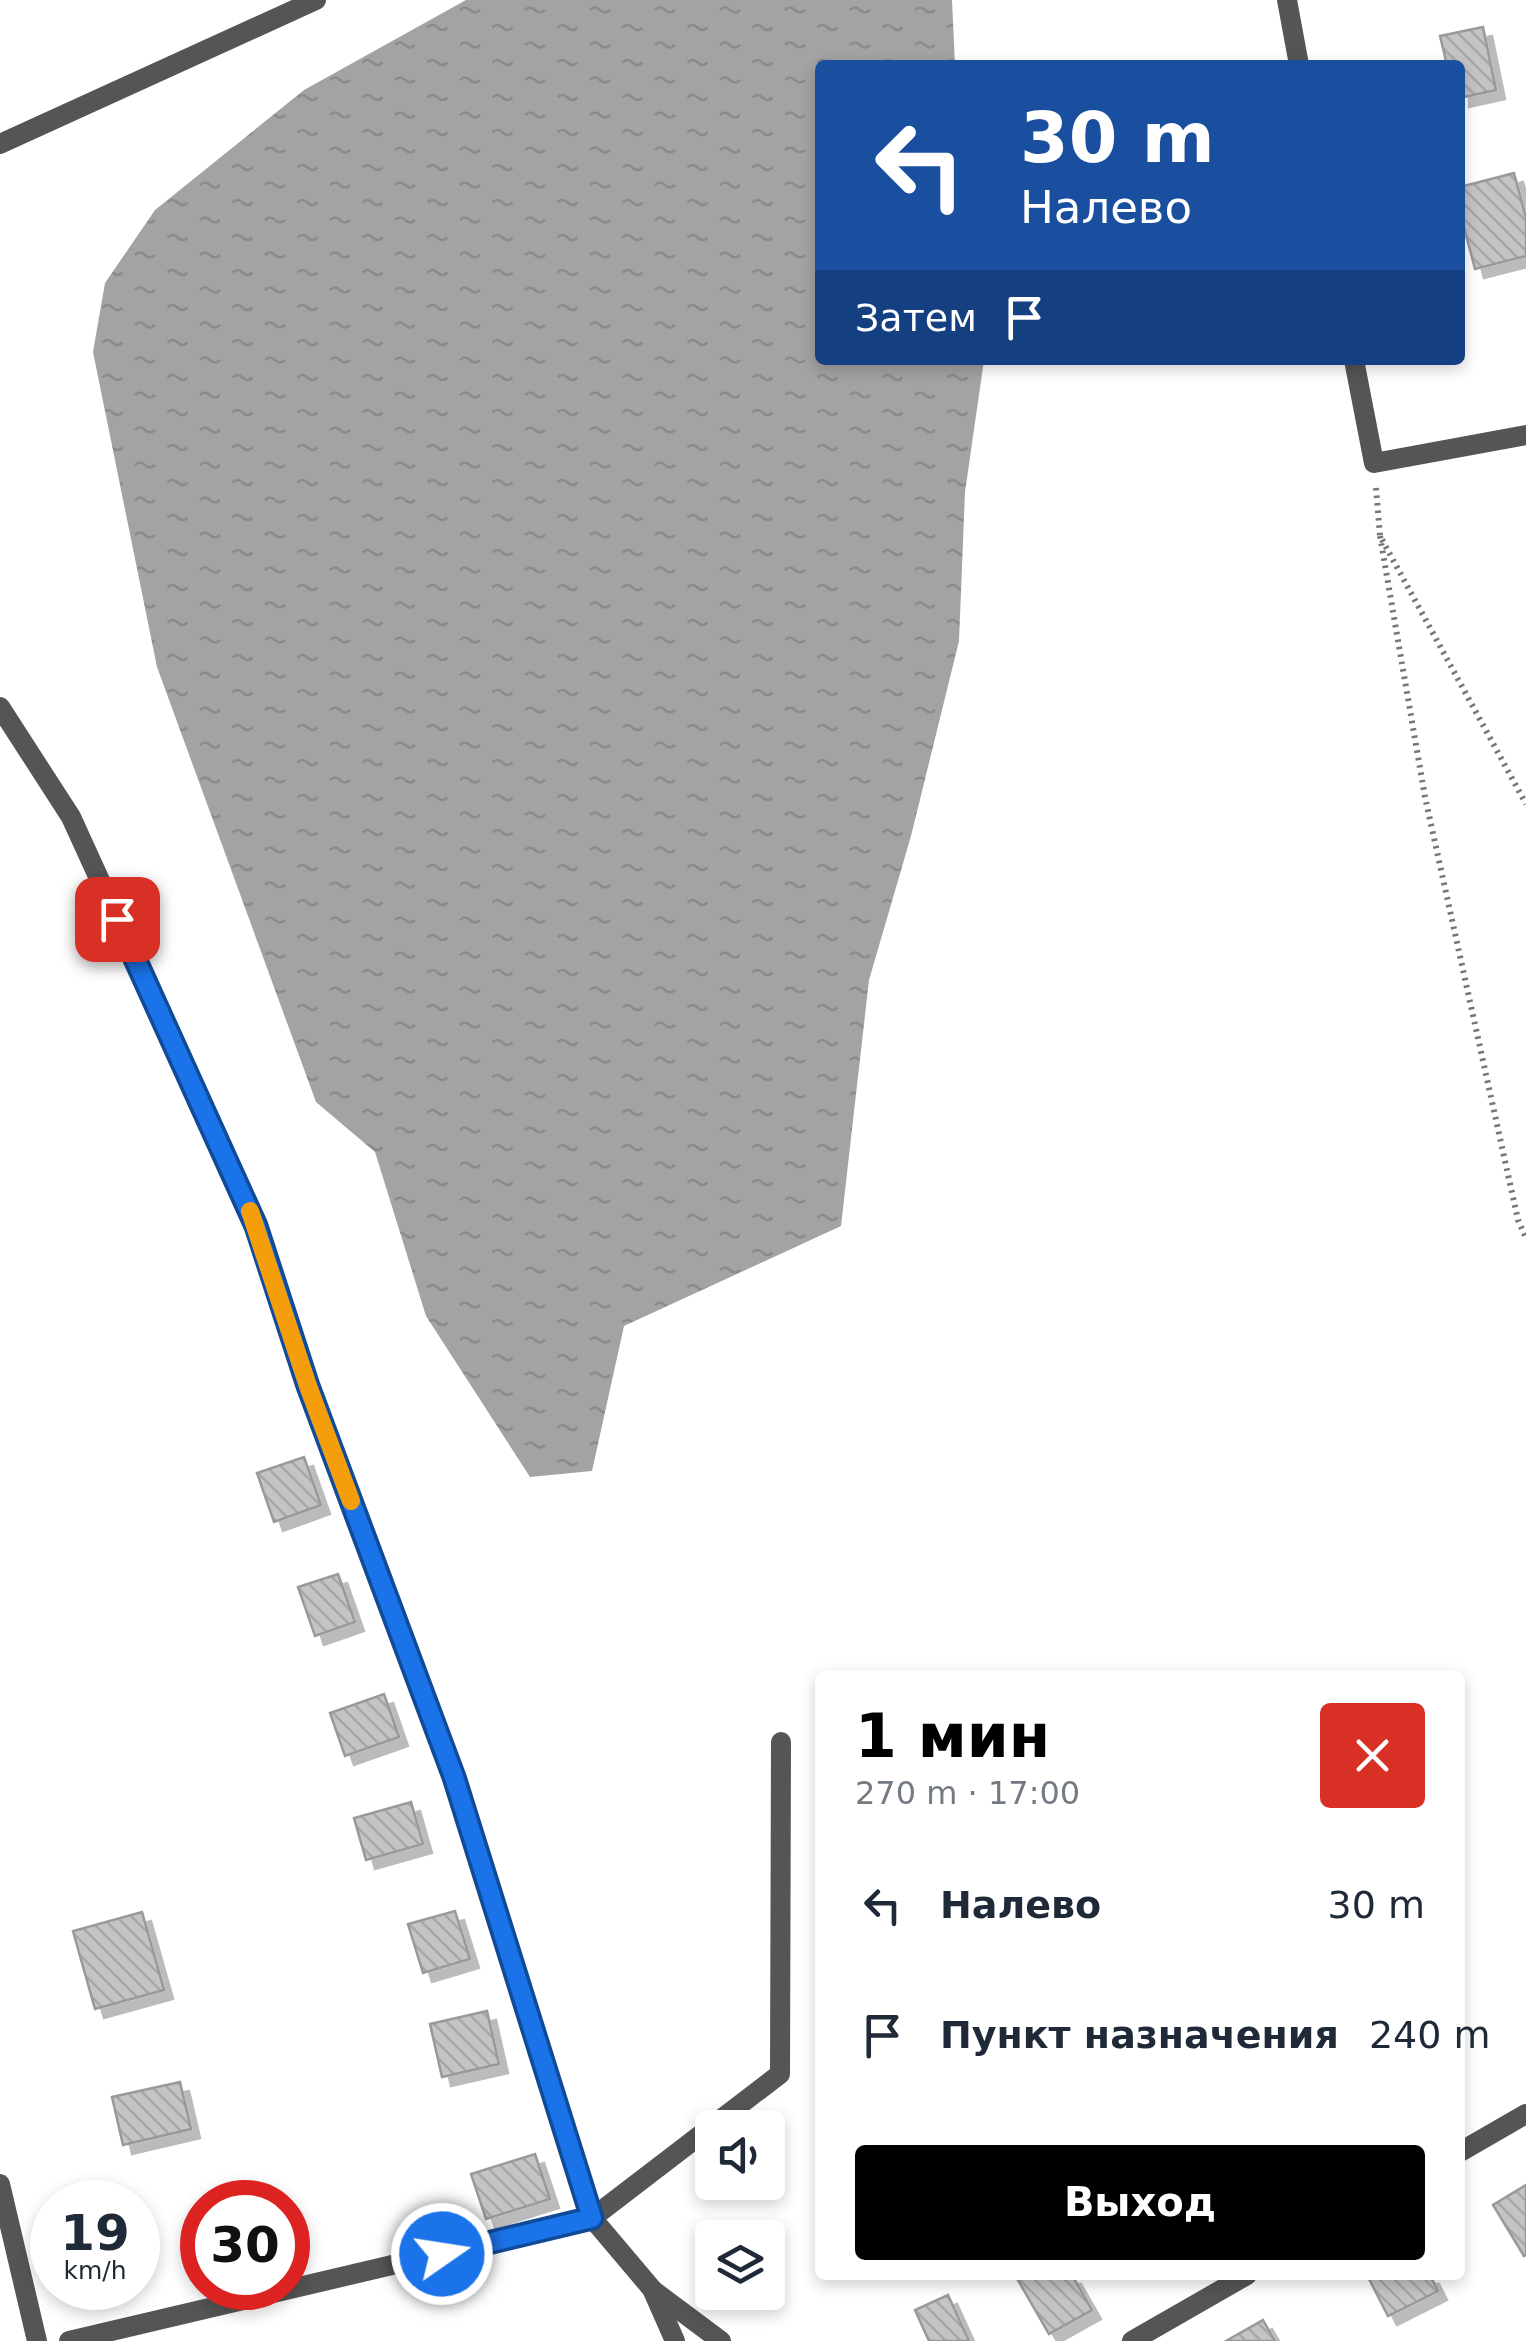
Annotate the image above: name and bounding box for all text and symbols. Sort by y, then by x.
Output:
text: 30 m [1020,97,1215,179]
icon: left [855,100,985,230]
text: Налево [1020,181,1192,234]
icon: arrive [997,290,1052,345]
text: Затем [855,296,977,340]
pin [75,877,160,962]
icon: arrive [90,892,145,947]
text: 1 мин [855,1701,1050,1771]
button: close [1320,1703,1425,1808]
text: 270 m · 17:00 [855,1774,1080,1812]
icon: left [855,1878,910,1933]
text: Налево [940,1883,1101,1927]
text: 30 m [1328,1883,1425,1927]
icon: arrive [855,2008,910,2063]
text: Пункт назначения [940,2013,1339,2057]
text: 240 m [1369,2013,1491,2057]
map controls [695,2110,785,2310]
button: sound [695,2110,785,2200]
button: Выход [855,2145,1425,2260]
speed limit sign: 30 [180,2180,310,2310]
position arrow [390,2202,494,2306]
text: 19 [60,2204,130,2262]
button: layers [695,2220,785,2310]
text: km/h [63,2256,127,2285]

